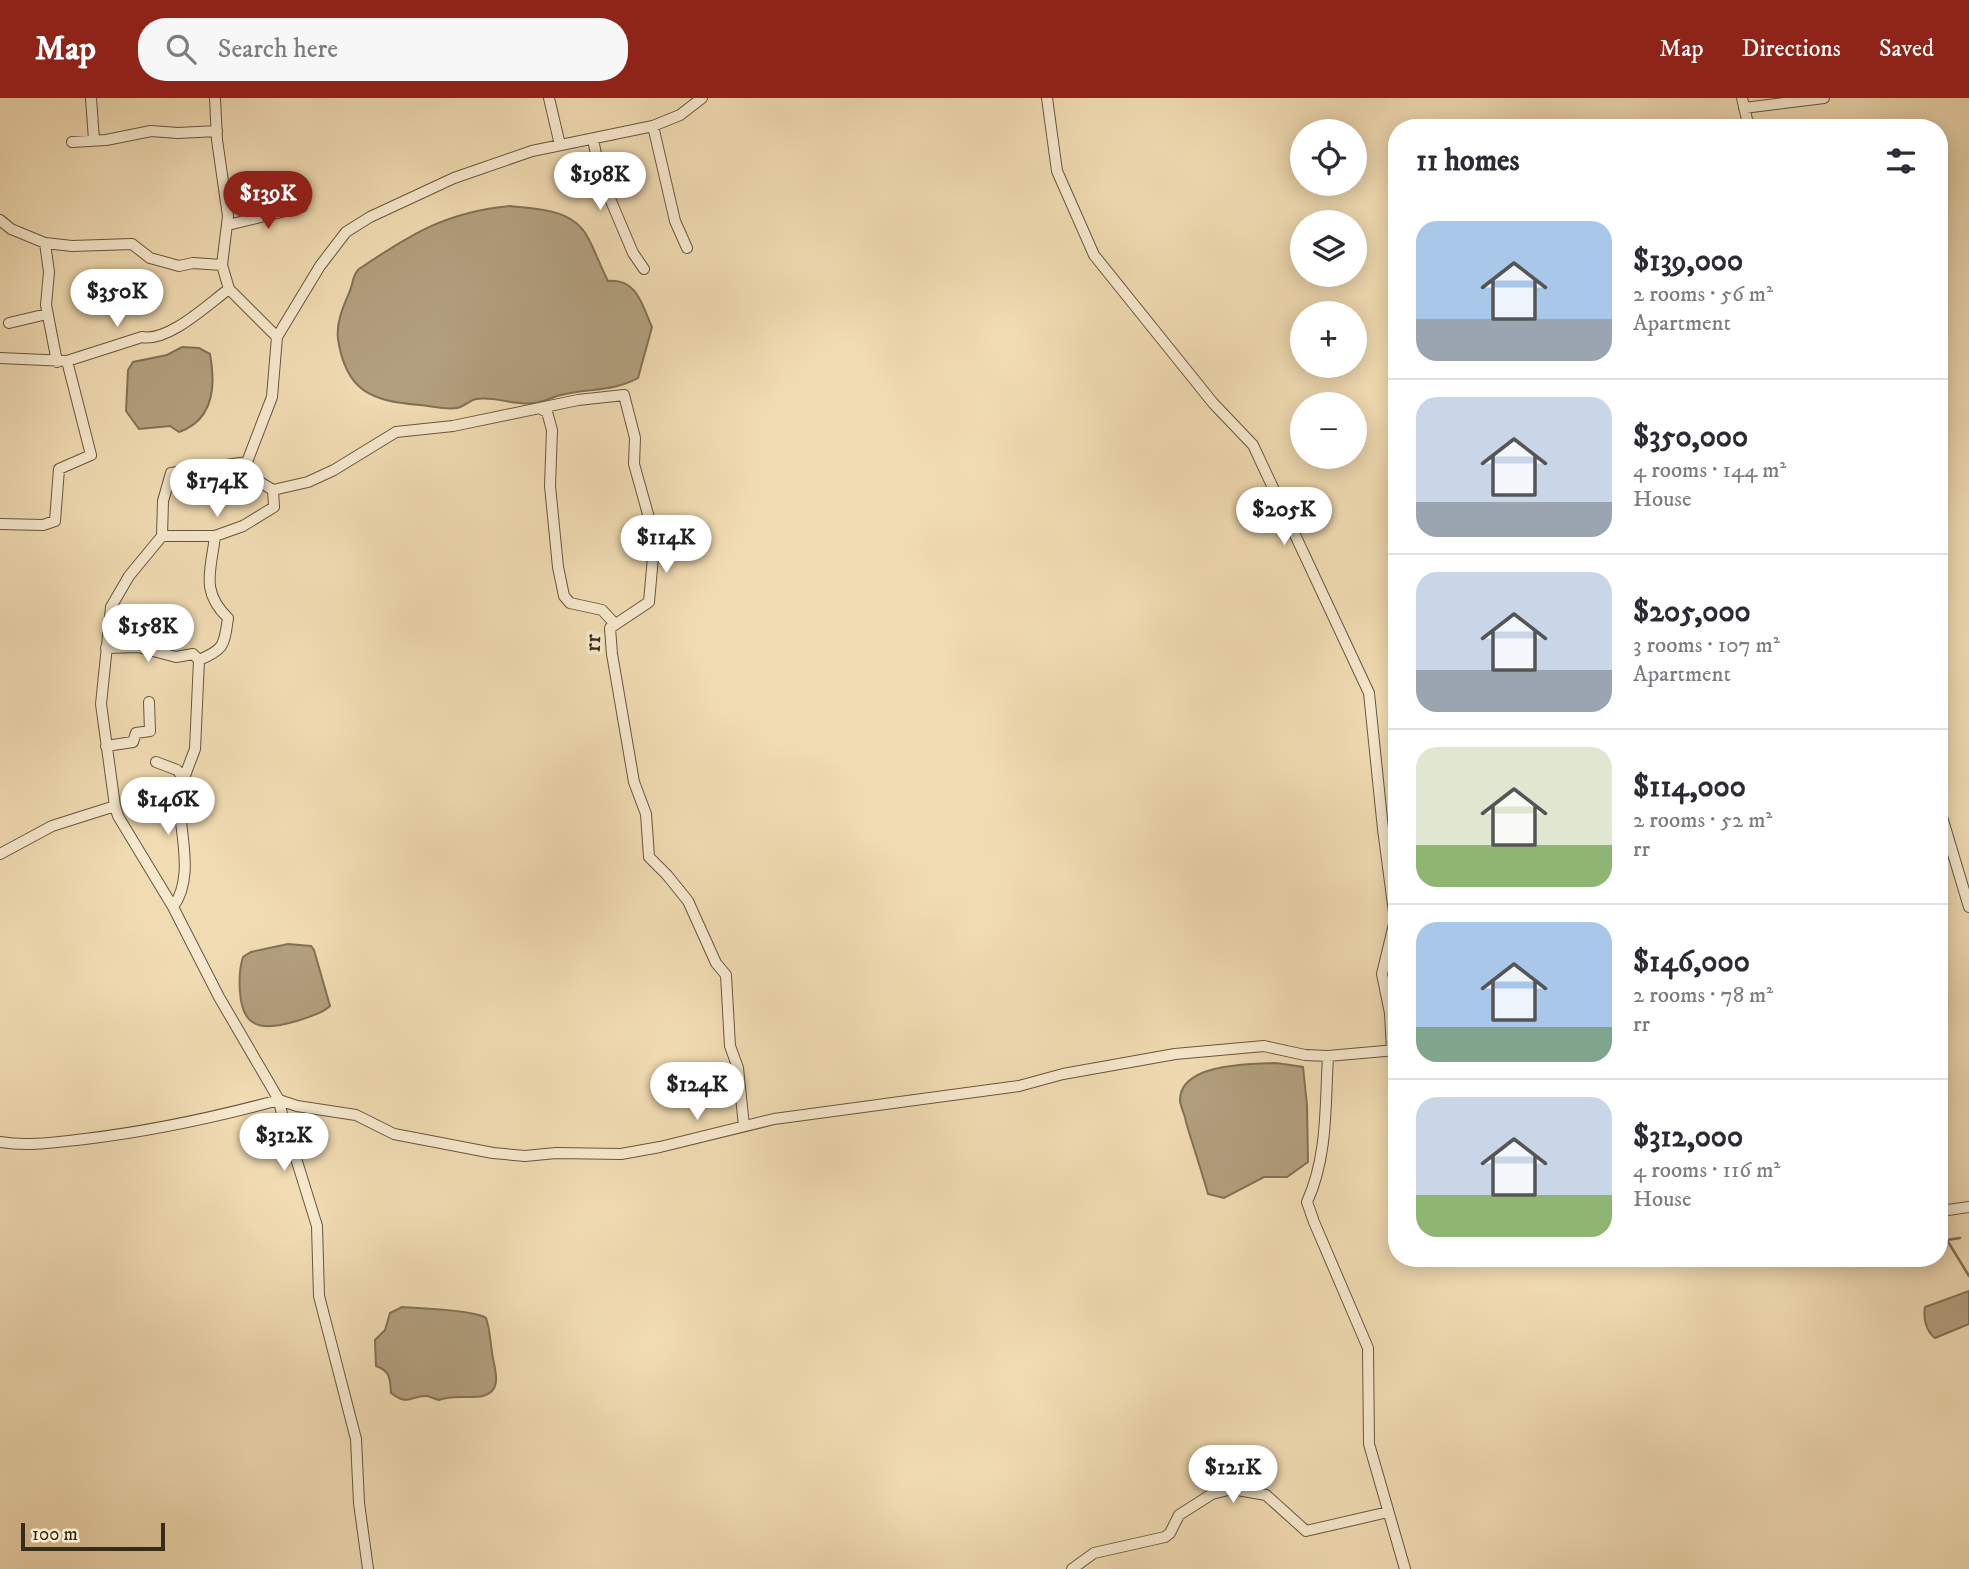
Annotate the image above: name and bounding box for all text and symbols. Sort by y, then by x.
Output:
search box [138,18,628,81]
text: Map [35,29,96,70]
icon: search [162,30,200,68]
text: Search here [218,33,338,66]
text: Map [1659,34,1704,64]
text: Directions [1742,34,1841,64]
text: Saved [1879,34,1934,64]
map controls [1290,119,1367,469]
button: locate [1290,119,1367,196]
icon: filters [1882,142,1920,180]
text: 11 homes [1416,143,1520,180]
pin: $198K [551,152,649,212]
text: $198K [570,160,630,189]
pin: $139K [219,172,317,231]
text: $139K [239,179,297,208]
button: layers [1290,210,1367,287]
text: $139,000 [1633,243,1743,280]
icon: home [1472,249,1556,333]
pin: $350K [68,270,166,329]
text: $350K [86,277,148,306]
text: 2 rooms · 56 m² [1633,280,1773,309]
button: + [1290,301,1367,378]
text: Apartment [1633,309,1731,338]
button: − [1290,392,1367,469]
text: $350,000 [1633,419,1748,456]
icon: home [1472,425,1556,509]
text: 4 rooms · 144 m² [1633,456,1786,485]
pin: $174K [168,460,266,519]
text: $174K [186,467,248,496]
text: House [1633,485,1691,514]
pin: $205K [1235,488,1333,547]
text: $205K [1252,495,1316,524]
pin: $114K [617,516,715,575]
text: $114K [637,523,695,552]
text: $205,000 [1633,594,1751,631]
icon: home [1472,600,1556,684]
pin: $158K [99,604,197,664]
text: $158K [118,612,178,641]
text: 3 rooms · 107 m² [1633,631,1780,660]
street label: rr [578,633,608,652]
text: Apartment [1633,660,1731,689]
text: $114,000 [1633,769,1746,806]
icon: home [1472,775,1556,859]
pin: $146K [119,778,217,837]
text: $146K [137,785,199,814]
text: 2 rooms · 52 m² [1633,806,1772,835]
text: rr [1633,835,1650,864]
text: $146,000 [1633,944,1750,981]
icon: home [1472,950,1556,1034]
text: 2 rooms · 78 m² [1633,981,1773,1010]
text: rr [1633,1010,1650,1039]
pin: $124K [648,1062,746,1122]
text: $124K [666,1070,728,1099]
pin: $312K [235,1114,333,1173]
text: $312,000 [1633,1119,1743,1156]
text: $312K [255,1121,313,1150]
icon: home [1472,1125,1556,1209]
text: 4 rooms · 116 m² [1633,1156,1780,1185]
text: House [1633,1185,1691,1214]
pin: $121K [1184,1446,1282,1505]
text: $121K [1205,1453,1261,1482]
scale bar [21,1520,164,1552]
text: 100 m [32,1523,78,1546]

